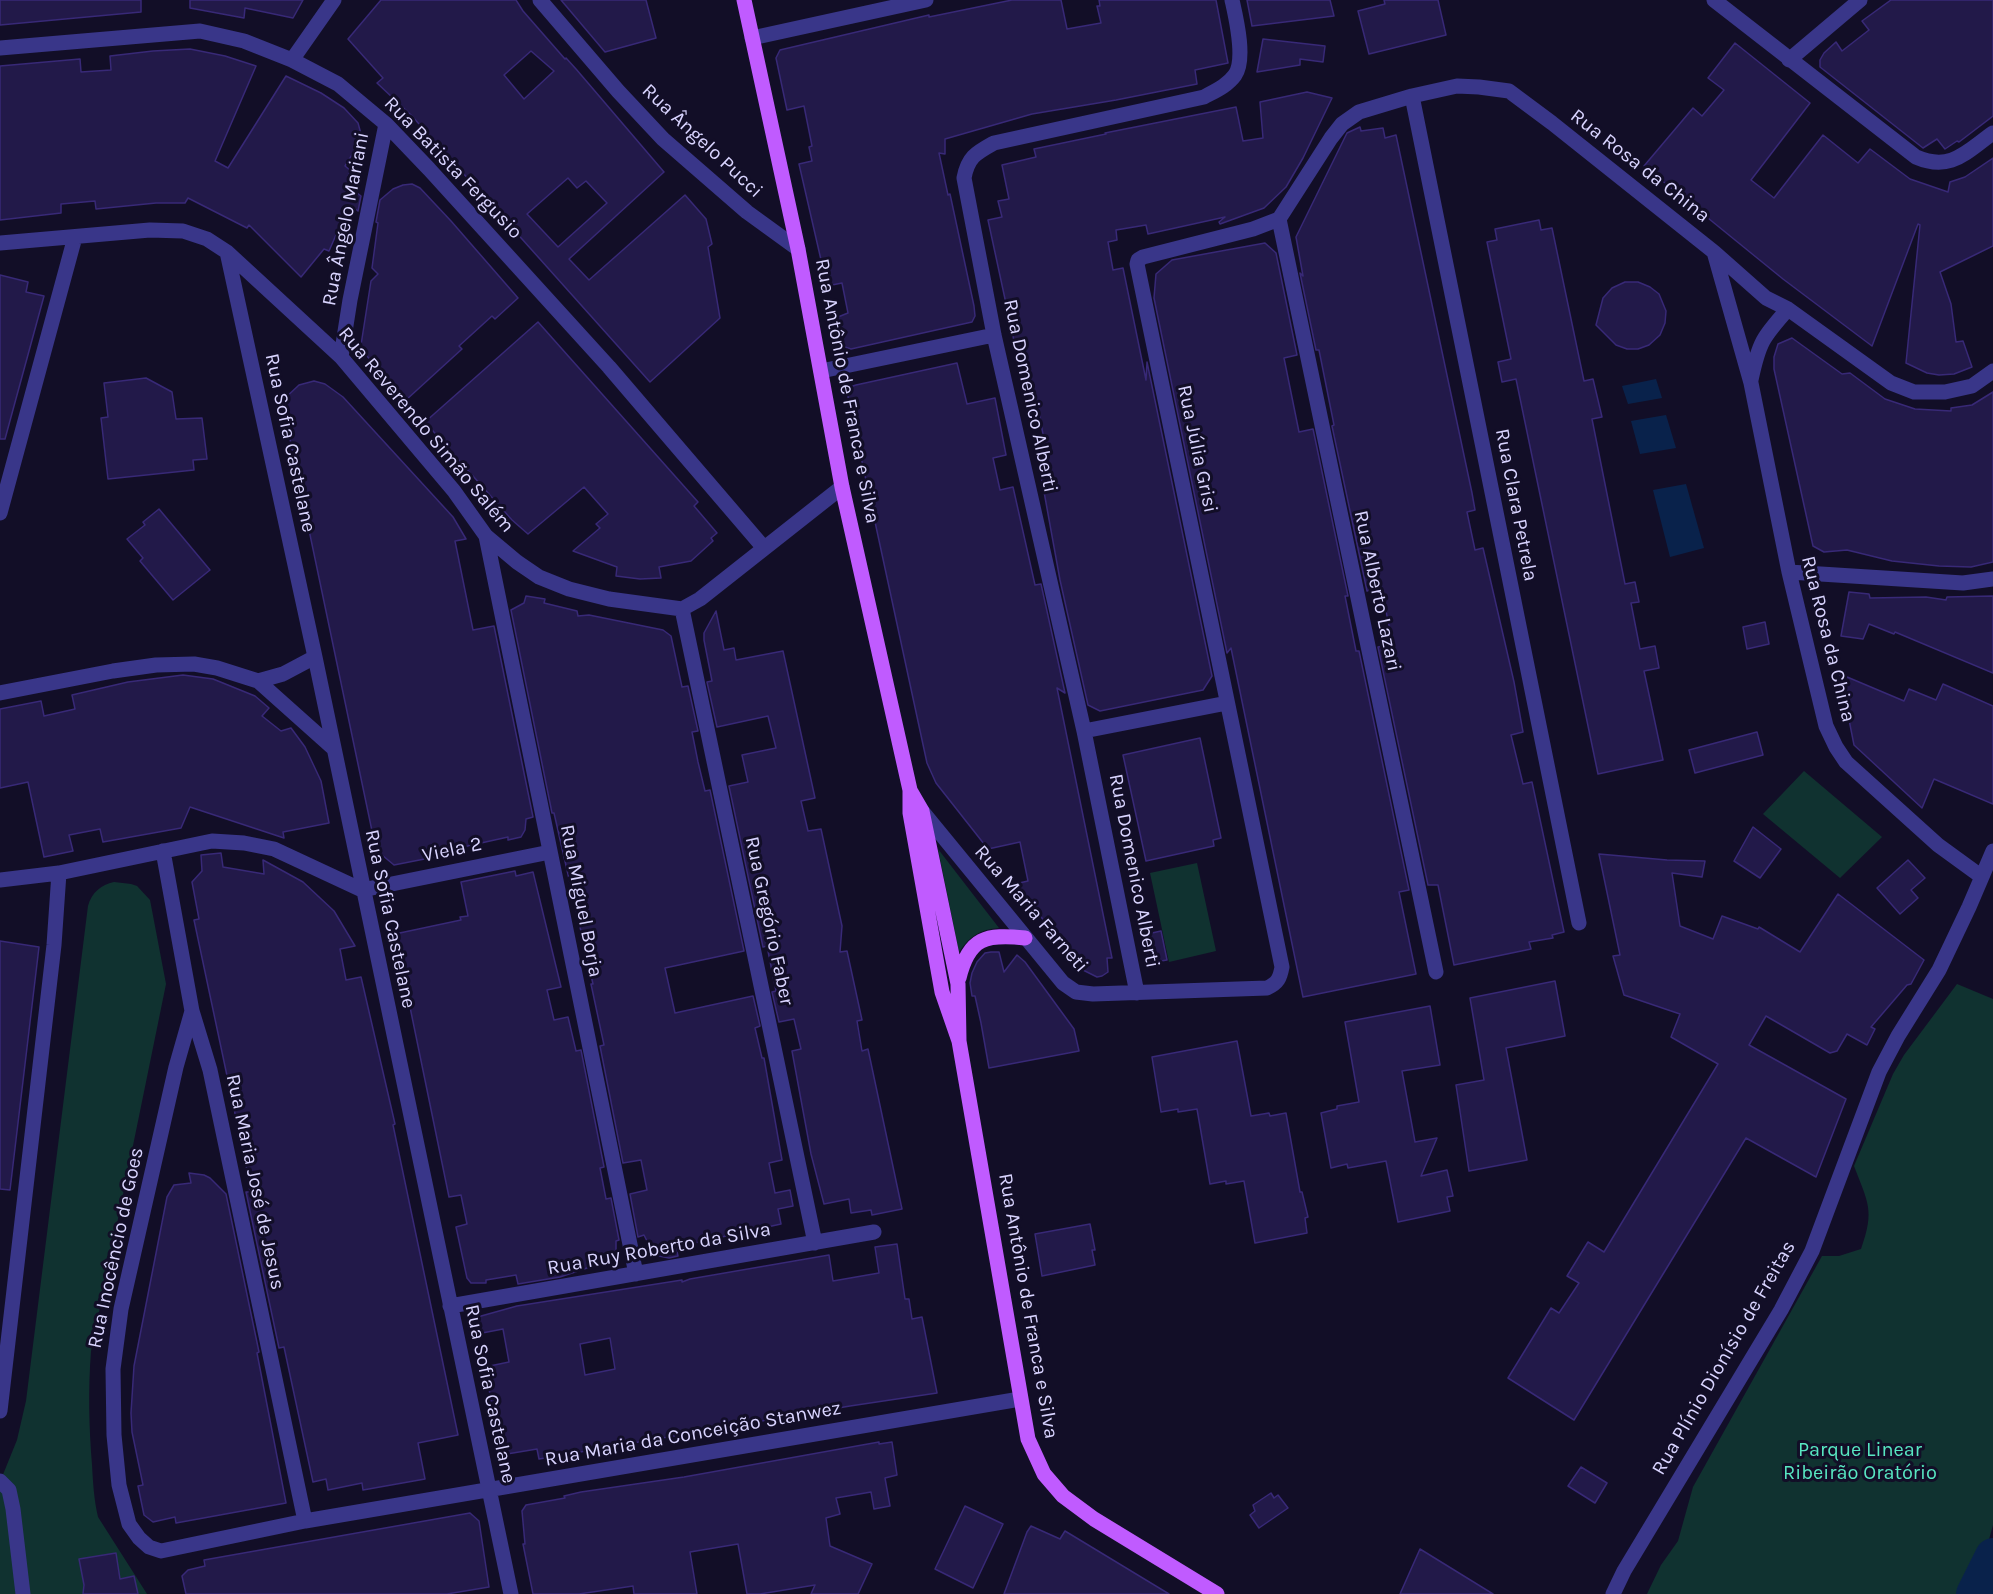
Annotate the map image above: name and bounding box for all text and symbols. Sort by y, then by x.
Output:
street label: Rua Ângelo Pucci [637,79,767,203]
street label: Rua Batista Fergusio [379,92,527,244]
street label: Rua Rosa da China [1565,104,1715,228]
street label: Rua Ângelo Mariani [317,130,375,308]
street label: Rua Antônio de Franca e Silva [810,257,884,525]
street label: Rua Domenico Alberti [998,297,1062,495]
street label: Rua Reverendo Simão Salém [333,322,519,538]
street label: Rua Sofia Castelane [259,351,321,535]
street label: Rua Júlia Grisi [1172,383,1222,515]
street label: Rua Clara Petrela [1489,427,1543,583]
street label: Rua Alberto Lazari [1348,508,1406,674]
street label: Rua Rosa da China [1796,553,1860,725]
street label: Rua Domenico Alberti [1103,772,1165,970]
street label: Rua Miguel Borja [554,823,608,979]
street label: Rua Sofia Castelane [359,827,421,1011]
street label: Viela 2 [420,832,484,868]
street label: Rua Gregório Faber [739,834,799,1008]
street label: Rua Maria Farneti [969,840,1093,978]
street label: Rua Maria José de Jesus [220,1072,290,1292]
street label: Rua Inocêncio de Goes [83,1145,149,1351]
street label: Rua Antônio de Franca e Silva [993,1171,1063,1441]
street label: Rua Ruy Roberto da Silva [545,1218,773,1280]
street label: Rua Plínio Dionísio de Freitas [1647,1237,1801,1479]
street label: Rua Sofia Castelane [459,1302,521,1486]
street label: Rua Maria da Conceição Stanwez [543,1396,843,1472]
park label: Parque Linear Ribeirão Oratório [1783,1438,1937,1485]

